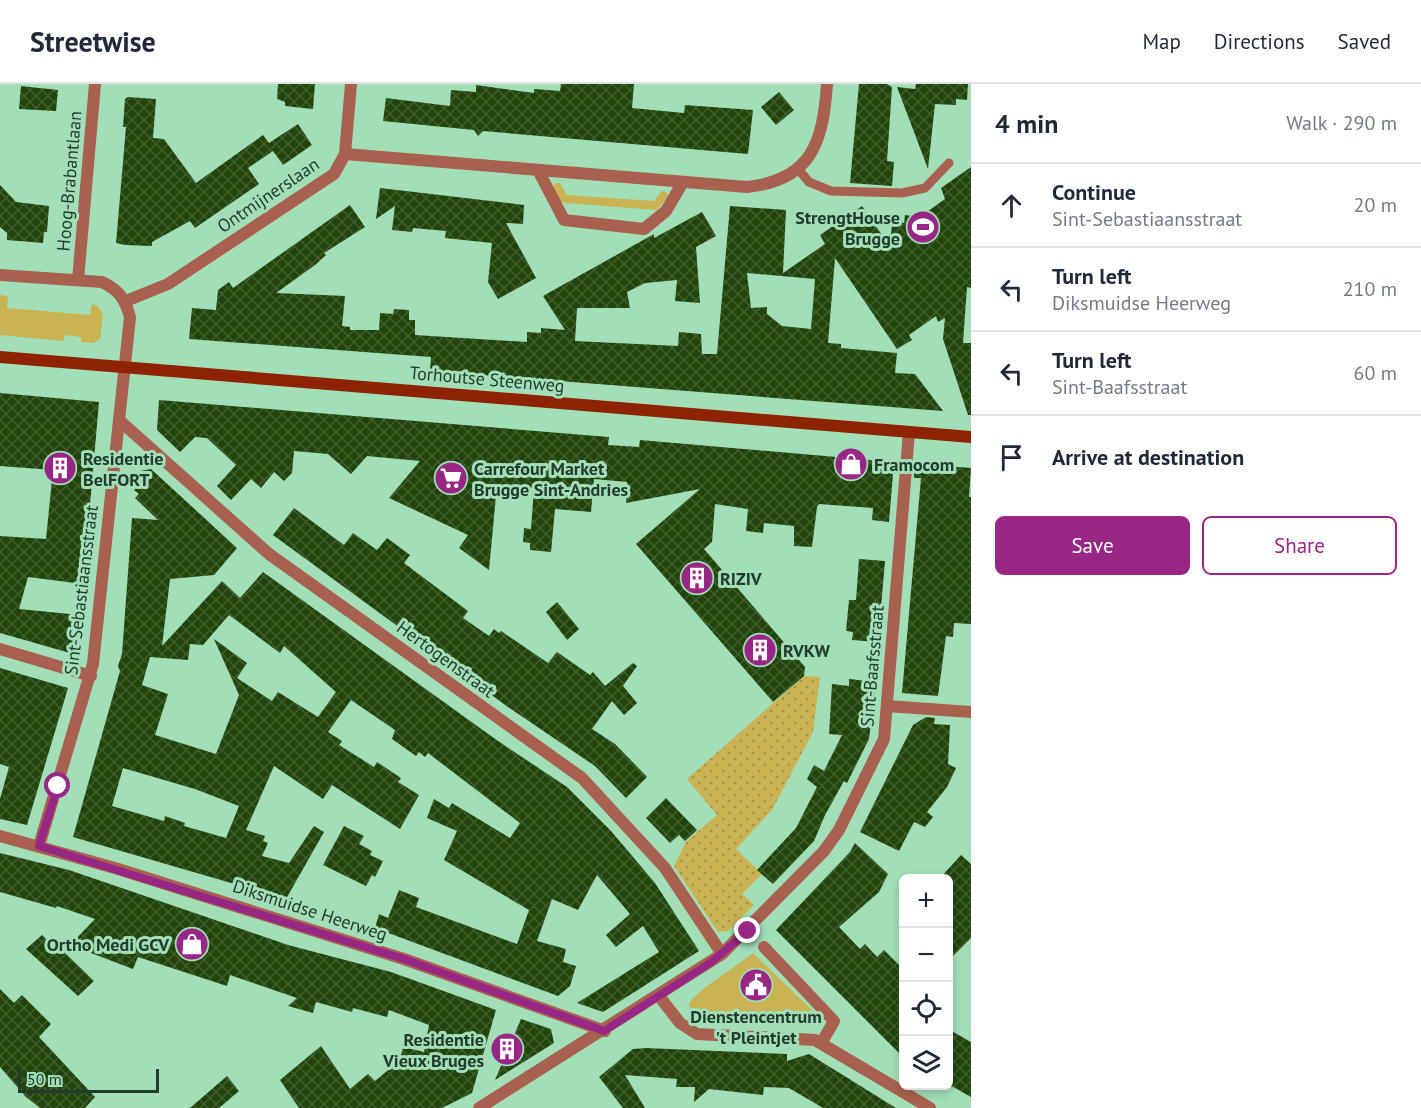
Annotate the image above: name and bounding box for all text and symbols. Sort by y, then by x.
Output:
text: Streetwise [30,23,156,60]
text: Map [1142,28,1181,55]
text: Directions [1214,28,1305,55]
text: Saved [1338,28,1391,55]
text: 4 min [995,107,1058,140]
street label: Hoog-Brabantlaan [51,110,87,252]
text: Walk · 290 m [1286,110,1397,136]
street label: Ontmijnerslaan [213,152,323,238]
text: Continue [1052,178,1136,206]
icon: ahead [995,189,1028,222]
text: 20 m [1354,192,1397,218]
place label: StrengtHouse Brugge [795,206,900,250]
text: Sint-Sebastiaansstraat [1052,206,1242,232]
sports icon: StrengtHouse Brugge [905,209,941,245]
text: Turn left [1052,262,1132,290]
icon: left [995,273,1028,306]
text: 210 m [1343,276,1397,302]
text: Diksmuidse Heerweg [1052,290,1231,316]
text: Turn left [1052,346,1132,374]
icon: left [995,357,1028,390]
text: 60 m [1354,360,1397,386]
street label: Torhoutse Steenweg [409,361,565,397]
text: Sint-Baafsstraat [1052,374,1187,400]
icon: arrive [995,441,1028,474]
text: Arrive at destination [1052,443,1244,471]
shop icon: Framocom [833,446,869,482]
place label: Residentie BelFORT [83,447,163,491]
building icon: Residentie BelFORT [42,450,78,486]
place label: Framocom [874,453,954,476]
place label: Carrefour Market Brugge Sint-Andries [474,457,629,501]
supermarket icon: Carrefour Market Brugge Sint-Andries [433,460,469,496]
street label: Sint-Sebastiaansstraat [59,504,103,676]
button: Save [995,516,1190,575]
button: Share [1202,516,1397,575]
building icon: RIZIV [679,560,715,596]
place label: RIZIV [720,567,762,590]
street label: Sint-Baafsstraat [855,604,889,728]
street label: Hertogenstraat [392,616,500,702]
building icon: RVKW [742,632,778,668]
place label: RVKW [783,639,830,662]
route start [44,772,70,798]
street label: Diksmuidse Heerweg [230,874,390,946]
map controls [899,874,953,1090]
button: + [899,874,953,928]
route end [734,917,760,943]
shop icon: Ortho Medi GCV [174,926,210,962]
button: − [899,928,953,982]
place label: Ortho Medi GCV [47,933,169,956]
public building icon: Dienstencentrum 't Pleintjet [738,967,774,1003]
button: locate [899,982,953,1036]
place label: Dienstencentrum 't Pleintjet [690,1005,822,1049]
place label: Residentie Vieux Bruges [382,1028,484,1072]
building icon: Residentie Vieux Bruges [489,1031,525,1067]
button: layers [899,1036,953,1090]
scale bar [18,1066,159,1094]
text: 50 m [27,1069,62,1089]

